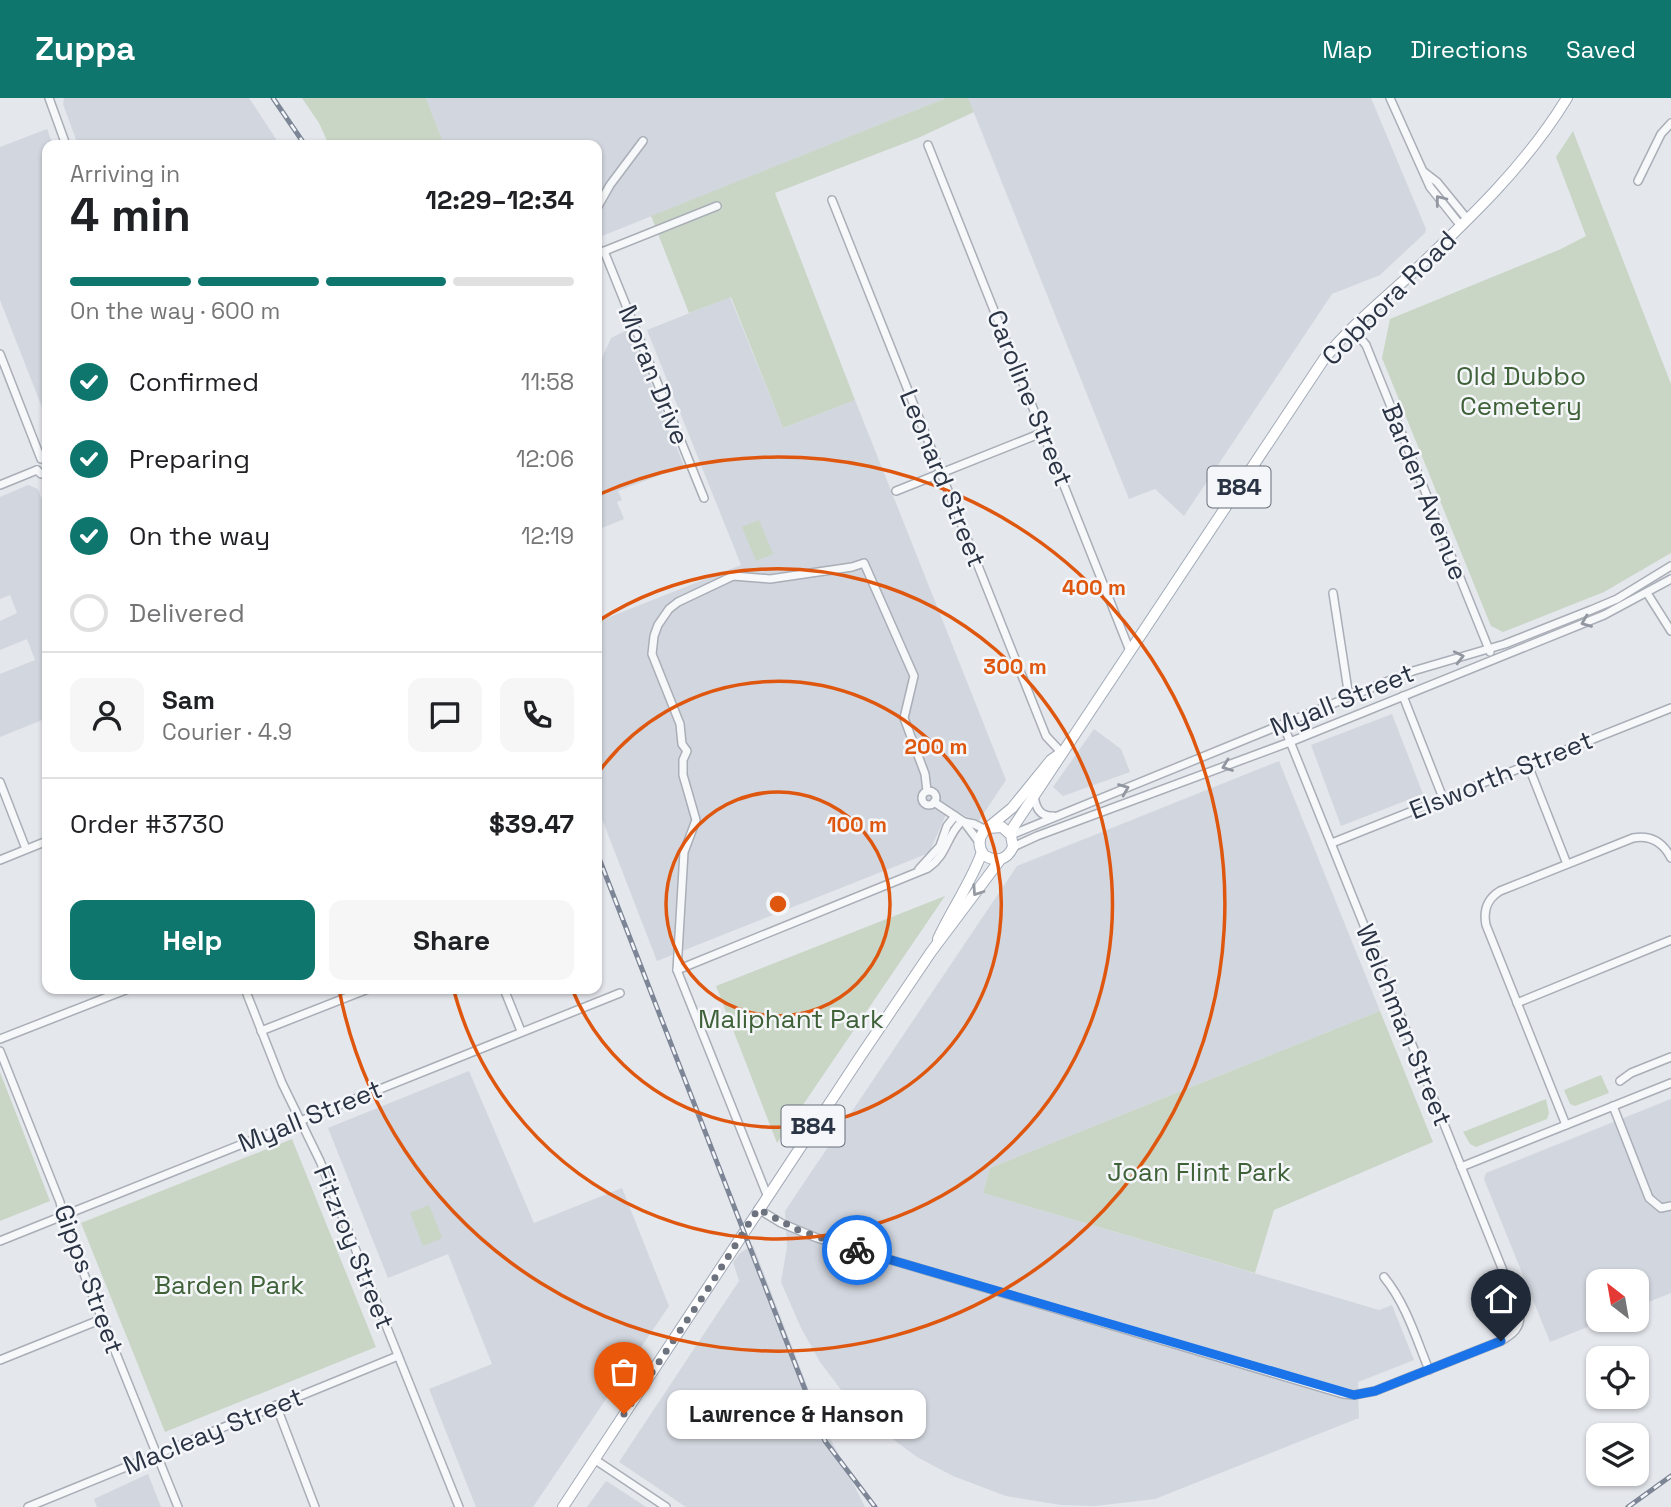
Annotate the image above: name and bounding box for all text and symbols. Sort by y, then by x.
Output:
text: Zuppa [35,28,135,70]
text: Map [1322,34,1372,65]
text: Directions [1410,34,1528,65]
text: Saved [1566,34,1636,65]
text: Arriving in [70,159,180,189]
text: 12:29–12:34 [425,183,574,217]
text: 4 min [70,186,191,244]
one-way arrow [1436,196,1449,208]
street label: Cobbora Road [1314,223,1464,373]
text: On the way · 600 m [70,296,280,326]
street label: Moran Drive [611,300,697,450]
street label: Caroline Street [979,305,1081,491]
park label: Old Dubbo Cemetery [1456,359,1586,423]
icon: check [70,363,108,401]
text: Confirmed [129,365,259,399]
text: 11:58 [521,367,574,397]
street label: Leonard Street [892,384,994,572]
street label: Barden Avenue [1374,399,1476,585]
icon: check [70,440,108,478]
text: Preparing [129,442,250,476]
text: 12:06 [516,444,574,474]
road number: B84 [1208,466,1270,508]
icon: check [70,517,108,555]
text: On the way [129,519,270,553]
text: 12:19 [521,521,574,551]
text: 400 m [1062,574,1126,601]
text: Delivered [129,596,245,630]
one-way arrow [1580,614,1592,628]
one-way arrow [1453,651,1465,666]
text: 300 m [983,653,1047,680]
street label: Myall Street [1265,656,1419,744]
button: person [70,678,144,752]
button: chat [408,678,482,752]
button: phone [500,678,574,752]
text: Sam [162,683,215,717]
text: Courier · 4.9 [162,717,292,747]
street label: Elsworth Street [1404,723,1598,827]
text: 200 m [905,733,967,760]
one-way arrow [1221,758,1233,772]
one-way arrow [1117,784,1129,798]
text: Order #3730 [70,807,224,841]
text: $39.47 [489,807,574,841]
text: 100 m [827,811,887,838]
one-way arrow [972,883,985,896]
centre of rings [766,892,790,916]
button: Help [70,900,315,980]
button: Share [329,900,574,980]
street label: Welchman Street [1348,919,1460,1131]
park label: Maliphant Park [698,1002,884,1036]
street label: Myall Street [233,1072,387,1160]
road number: B84 [782,1106,844,1146]
park label: Joan Flint Park [1107,1155,1291,1189]
street label: Fitzroy Street [306,1160,402,1334]
street label: Gipps Street [46,1199,132,1359]
courier [822,1215,892,1285]
icon: bike [838,1231,876,1269]
park label: Barden Park [154,1268,304,1302]
pin [1471,1269,1531,1341]
north arrow [1586,1269,1648,1332]
map controls [1586,1269,1649,1486]
icon: home [1482,1280,1520,1318]
pin [594,1342,654,1414]
button: locate [1586,1346,1649,1409]
icon: bag [605,1353,643,1391]
street label: Macleay Street [118,1379,308,1483]
callout: Lawrence & Hanson [666,1390,925,1438]
text: Lawrence & Hanson [689,1399,904,1429]
button: layers [1586,1423,1649,1486]

